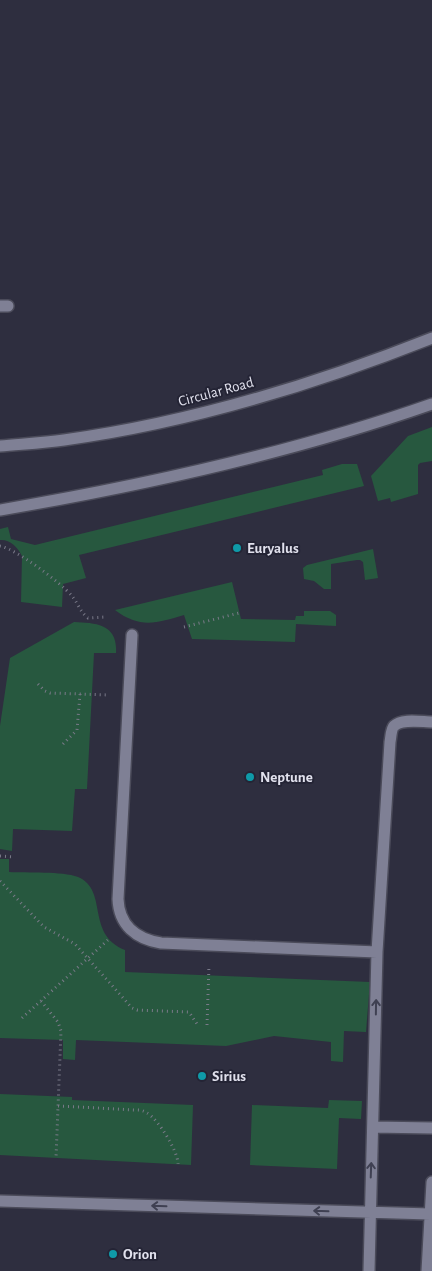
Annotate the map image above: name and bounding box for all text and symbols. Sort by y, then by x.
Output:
street label: Circular Road [177,375,256,409]
place label: Euryalus [247,541,299,556]
marker: Euryalus [231,542,243,554]
place label: Neptune [260,770,313,785]
marker: Neptune [244,771,256,783]
one-way arrow [371,1000,380,1016]
place label: Sirius [212,1069,246,1084]
marker: Sirius [196,1070,208,1082]
one-way arrow [367,1162,376,1178]
one-way arrow [151,1201,168,1211]
one-way arrow [313,1206,330,1216]
place label: Orion [123,1247,157,1262]
marker: Orion [107,1248,119,1260]

